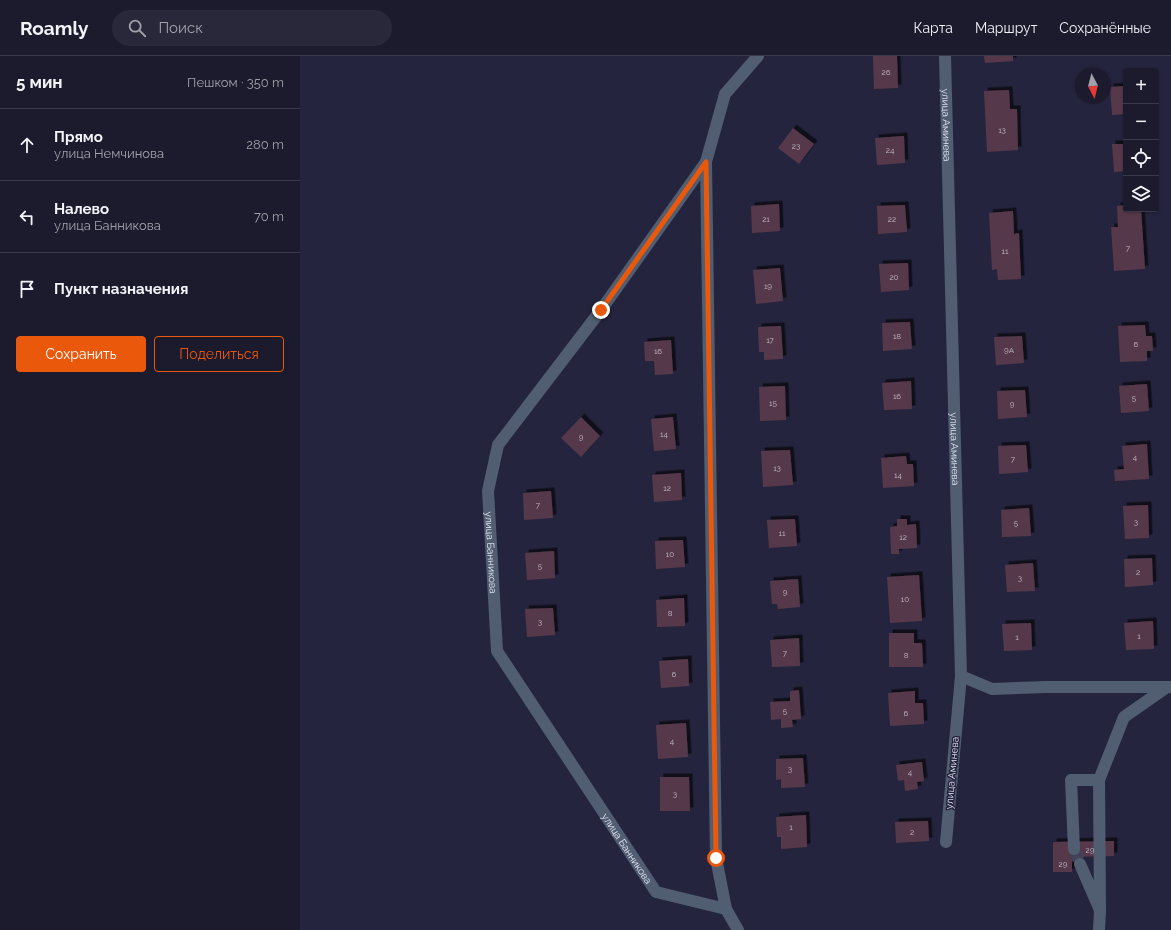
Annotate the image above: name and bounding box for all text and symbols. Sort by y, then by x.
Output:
search box [112,10,392,46]
text: Roamly [20,17,88,39]
icon: search [126,17,148,39]
text: Поиск [158,19,203,37]
text: Карта [914,20,953,36]
text: Маршрут [975,20,1037,36]
text: Сохранённые [1059,20,1151,36]
house number: 26 [882,67,891,77]
north arrow [1075,68,1111,104]
map controls [1123,68,1159,212]
button: + [1123,68,1159,104]
text: 5 мин [16,72,63,92]
text: Пешком · 350 m [187,75,284,90]
street label: улица Аминева [940,88,953,162]
button: − [1123,104,1159,140]
house number: 13 [998,125,1006,135]
text: Прямо [54,128,103,146]
icon: ahead [16,134,38,156]
text: 280 m [246,137,284,152]
button: locate [1123,140,1159,176]
house number: 23 [792,141,800,151]
house number: 24 [886,145,895,155]
text: улица Немчинова [54,146,164,161]
button: layers [1123,176,1159,212]
text: Налево [54,200,109,218]
icon: left [16,206,38,228]
text: 70 m [254,209,284,224]
house number: 21 [762,214,770,224]
house number: 22 [888,214,896,224]
text: улица Банникова [54,218,161,233]
house number: 7 [1126,243,1131,253]
house number: 11 [1002,246,1009,256]
house number: 20 [889,272,899,282]
icon: arrive [16,278,38,300]
text: Пункт назначения [54,280,188,298]
house number: 19 [764,281,772,291]
route end [592,301,610,319]
house number: 18 [893,331,901,341]
house number: 17 [766,335,775,345]
button: Сохранить [16,336,146,372]
button: Поделиться [154,336,284,372]
house number: 6 [1134,339,1139,349]
house number: 9А [1004,345,1015,355]
house number: 16 [654,346,662,356]
house number: 16 [893,391,901,401]
house number: 5 [1132,393,1137,403]
house number: 15 [769,398,778,408]
house number: 9 [1010,399,1015,409]
street label: улица Аминева [949,412,962,485]
house number: 14 [660,429,669,439]
house number: 9 [579,432,584,442]
house number: 4 [1133,452,1138,462]
house number: 7 [1011,454,1016,464]
house number: 13 [773,463,781,473]
house number: 14 [894,470,903,480]
house number: 12 [663,483,671,493]
house number: 7 [536,500,541,510]
street label: улица Банникова [484,511,499,594]
house number: 3 [1134,517,1138,527]
house number: 5 [1014,518,1019,528]
house number: 11 [779,528,786,538]
house number: 12 [899,532,907,542]
house number: 10 [666,549,674,559]
house number: 5 [538,561,543,571]
house number: 2 [1136,567,1140,577]
house number: 3 [1018,573,1022,583]
house number: 9 [783,587,788,597]
house number: 10 [901,594,909,604]
house number: 8 [668,608,673,618]
house number: 3 [538,617,542,627]
house number: 1 [1137,631,1141,641]
house number: 1 [1015,632,1019,642]
house number: 7 [783,648,788,658]
house number: 8 [904,650,909,660]
house number: 6 [672,669,677,679]
house number: 5 [783,706,788,716]
house number: 6 [904,708,909,718]
house number: 4 [670,736,675,746]
street label: улица Аминева [943,736,961,810]
house number: 3 [788,764,792,774]
house number: 4 [908,767,913,777]
house number: 3 [673,789,677,799]
street label: улица Банникова [600,811,654,886]
house number: 1 [789,822,793,832]
house number: 2 [910,827,914,837]
house number: 29 [1086,845,1095,855]
route start [707,849,725,867]
house number: 29 [1059,859,1068,869]

